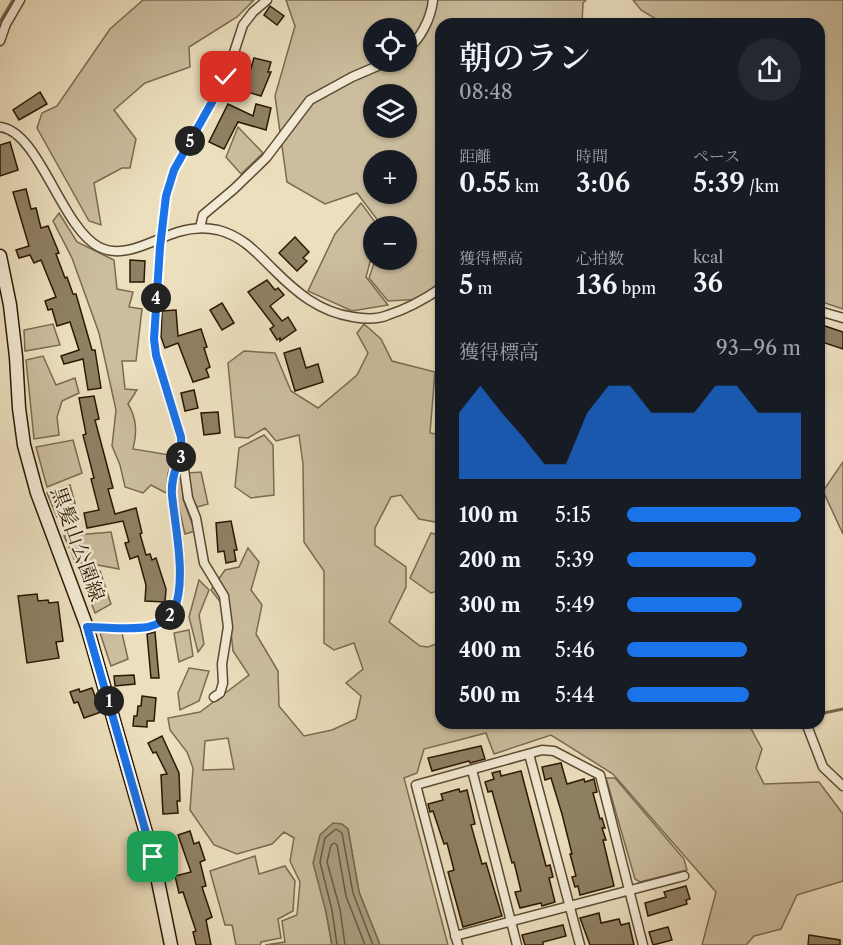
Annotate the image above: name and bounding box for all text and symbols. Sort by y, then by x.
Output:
map controls [363,18,417,270]
button: locate [363,18,417,72]
text: 朝のラン [459,37,591,78]
button: share [738,38,801,101]
pin [200,51,251,102]
icon: check [209,60,242,93]
text: 08:48 [459,80,513,104]
button: layers [363,84,417,138]
pin: 5 [175,126,205,156]
text: 5 [186,131,194,151]
text: 距離 [459,146,491,166]
text: 時間 [576,146,608,166]
text: ペース [693,146,740,166]
button: + [363,150,417,204]
text: 0.55 [459,167,511,199]
text: 3:06 [576,167,630,199]
text: 5:39 [693,167,745,199]
text: km [511,176,539,196]
text: /km [745,176,779,196]
button: − [363,216,417,270]
text: kcal [693,247,723,267]
text: 獲得標高 [459,248,523,268]
text: 心拍数 [576,248,624,268]
text: 36 [693,267,723,299]
text: 5 [459,269,473,301]
text: 136 [576,269,617,301]
text: m [473,278,492,298]
text: bpm [617,278,656,298]
pin: 4 [141,283,171,313]
text: 4 [151,288,161,308]
text: 93–96 m [716,336,801,360]
text: 獲得標高 [459,340,539,364]
pin: 3 [166,442,196,472]
text: 3 [176,447,186,467]
street label: 黒髪山公園線 [46,484,110,604]
text: 100 m [459,503,518,527]
text: 5:15 [555,503,591,527]
text: 200 m [459,548,521,572]
text: 5:39 [555,548,594,572]
text: 300 m [459,593,521,617]
text: 5:49 [555,593,595,617]
pin: 2 [155,600,185,630]
text: 2 [165,605,175,625]
text: 400 m [459,638,521,662]
text: 5:46 [555,638,595,662]
text: 500 m [459,683,520,707]
text: 5:44 [555,683,595,707]
pin: 1 [94,686,124,716]
text: 1 [105,691,113,711]
pin [127,831,178,882]
icon: arrive [136,840,169,873]

